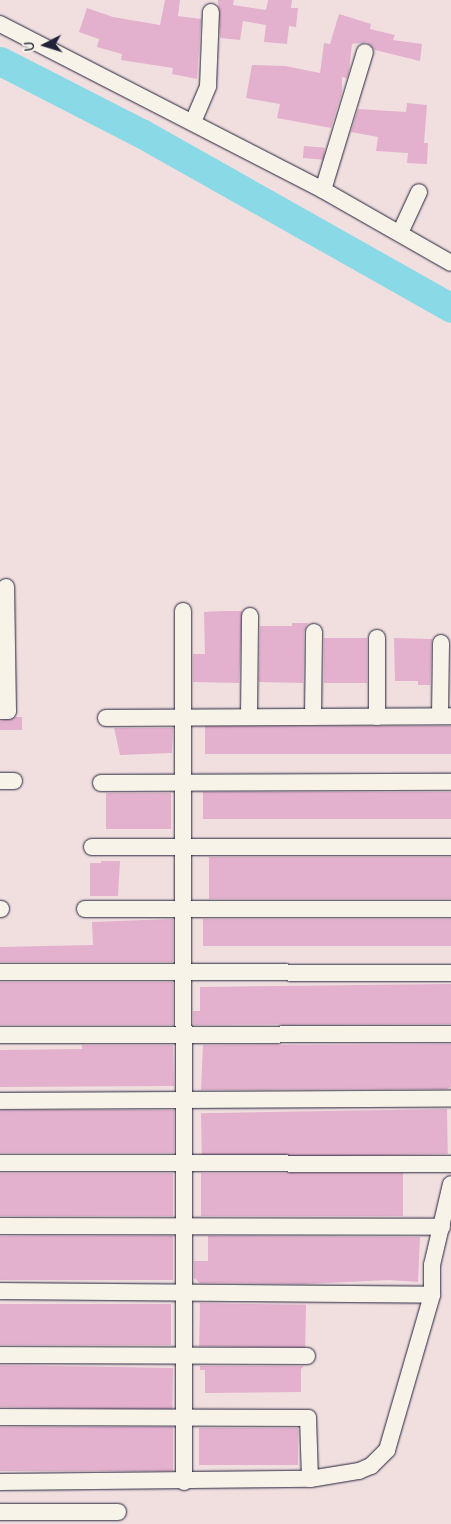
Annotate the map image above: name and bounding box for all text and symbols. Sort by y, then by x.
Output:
north arrow [20,20,70,70]
text: U [21,41,38,52]

